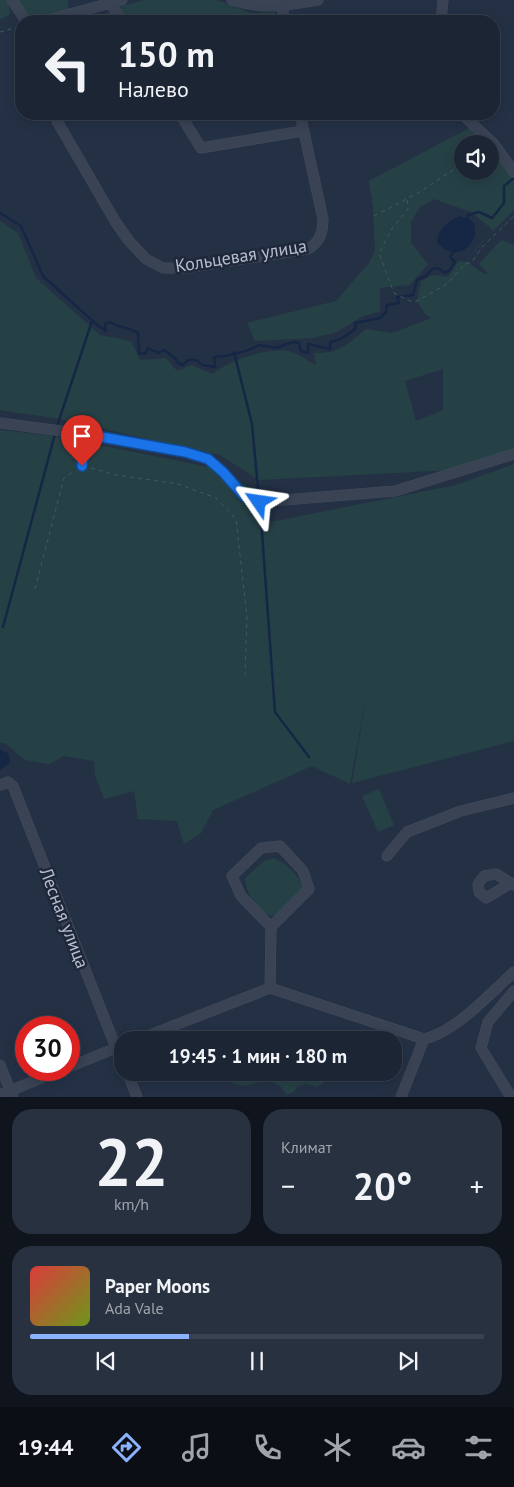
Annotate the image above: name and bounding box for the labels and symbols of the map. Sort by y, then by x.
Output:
street label: Кольцевая улица [174,234,308,277]
pin [61,415,103,466]
position arrow [232,475,284,527]
street label: Лесная улица [34,863,94,971]
speed limit sign: 30 [15,1016,80,1081]

